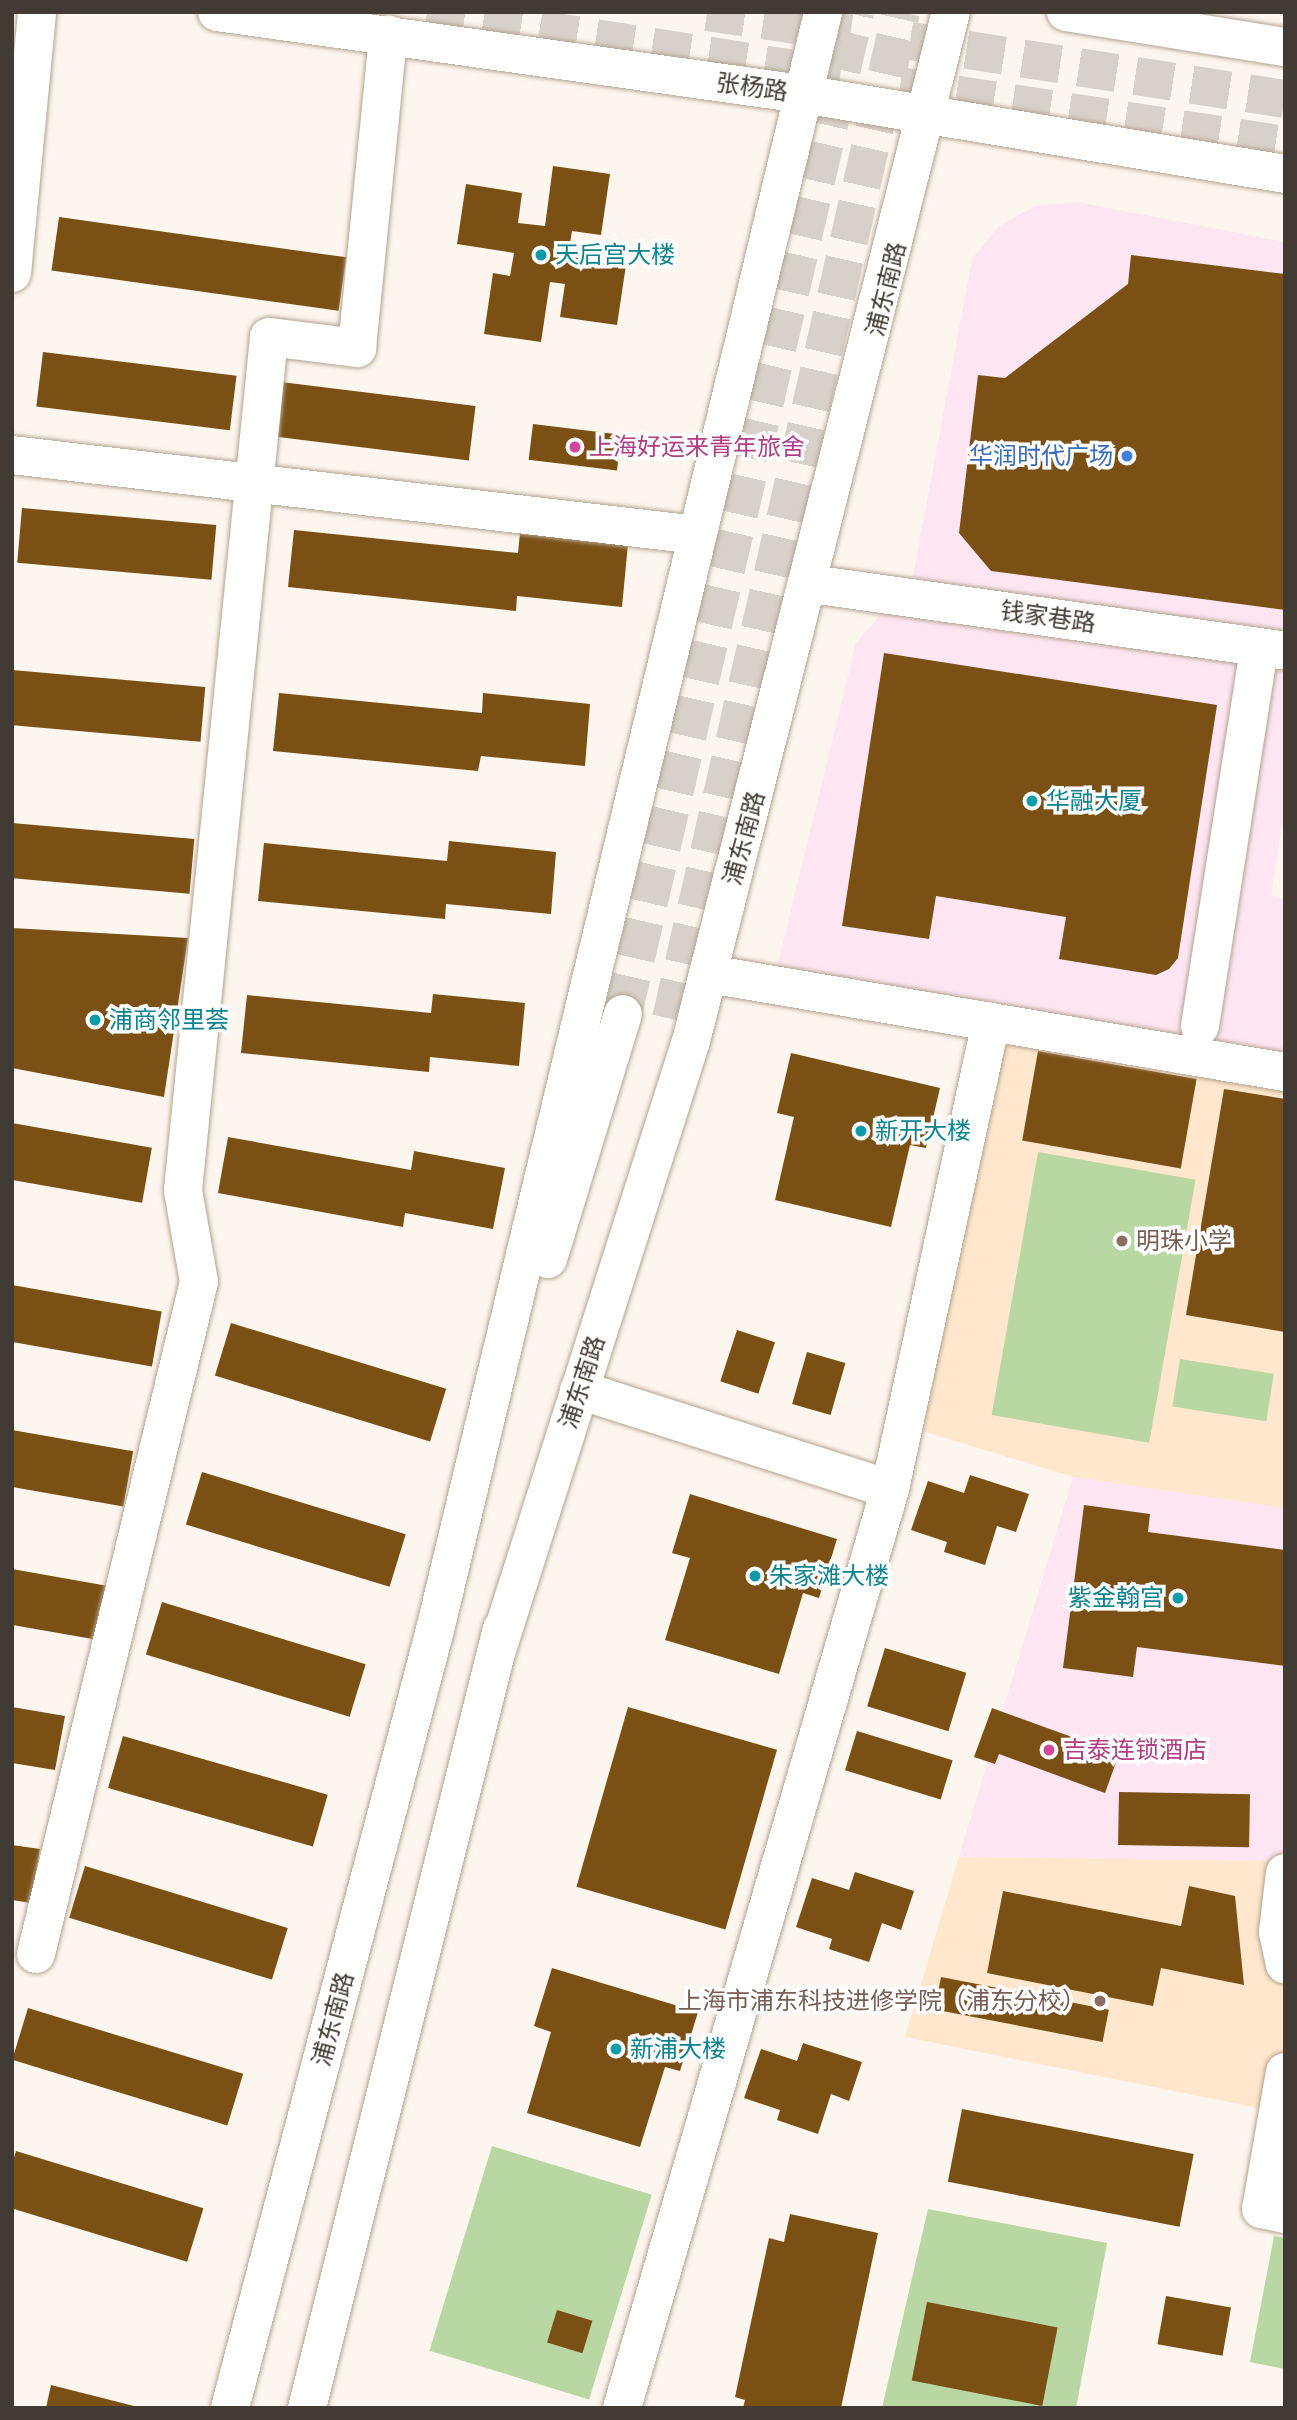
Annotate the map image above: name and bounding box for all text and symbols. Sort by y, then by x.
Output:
street label: 张杨路 [714,68,790,106]
street label: 浦东南路 [860,239,912,339]
place label: 天后宫大楼 [555,241,675,269]
marker: 天后宫大楼 [533,247,549,263]
place label: 上海好运来青年旅舍 [589,433,805,461]
marker: 上海好运来青年旅舍 [567,439,583,455]
place label: 华润时代广场 [969,442,1113,470]
marker: 华润时代广场 [1119,448,1135,464]
street label: 钱家巷路 [998,596,1098,638]
place label: 华融大厦 [1046,787,1142,815]
street label: 浦东南路 [718,788,770,888]
marker: 华融大厦 [1024,793,1040,809]
place label: 浦商邻里荟 [109,1006,229,1034]
marker: 浦商邻里荟 [87,1012,103,1028]
place label: 新开大楼 [875,1117,971,1145]
marker: 新开大楼 [853,1123,869,1139]
place label: 明珠小学 [1136,1227,1232,1255]
marker: 明珠小学 [1114,1233,1130,1249]
street label: 浦东南路 [553,1332,611,1432]
place label: 朱家滩大楼 [769,1562,889,1590]
marker: 朱家滩大楼 [747,1568,763,1584]
place label: 紫金翰宫 [1068,1584,1164,1612]
marker: 紫金翰宫 [1170,1590,1186,1606]
place label: 吉泰连锁酒店 [1063,1736,1207,1764]
marker: 吉泰连锁酒店 [1041,1742,1057,1758]
street label: 浦东南路 [307,1969,359,2069]
place label: 上海市浦东科技进修学院（浦东分校） [678,1987,1086,2015]
marker: 上海市浦东科技进修学院（浦东分校） [1092,1993,1108,2009]
place label: 新浦大楼 [630,2035,726,2063]
marker: 新浦大楼 [608,2041,624,2057]

